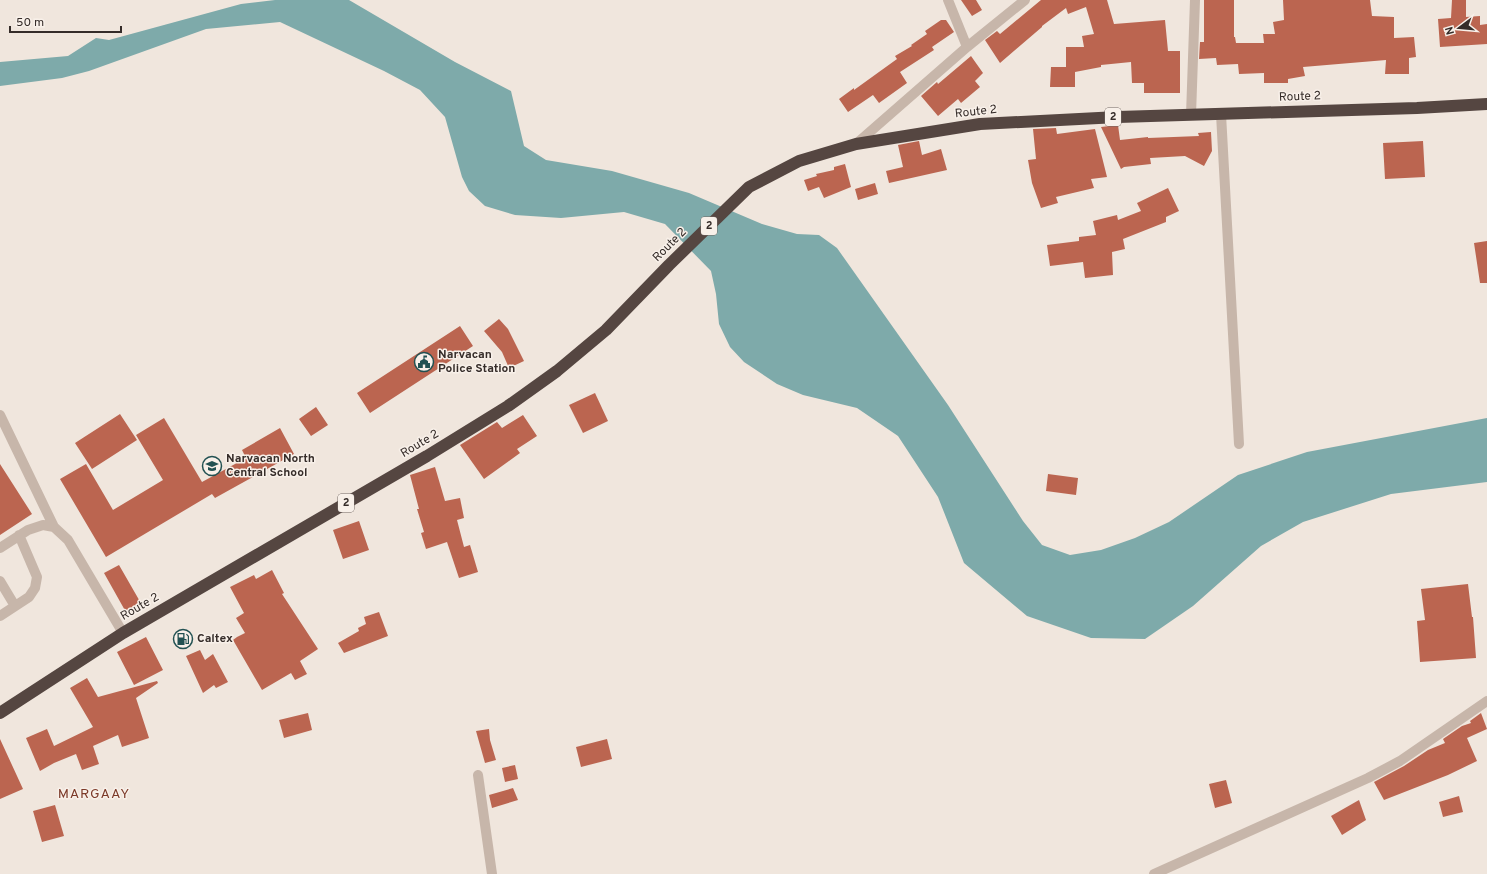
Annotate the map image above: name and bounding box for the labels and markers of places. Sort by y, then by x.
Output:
place label: Narvacan Police Station [438,347,515,377]
public building icon: Narvacan Police Station [413,351,435,373]
place label: Narvacan North Central School [226,451,315,481]
school or university icon: Narvacan North Central School [201,455,223,477]
fuel station icon: Caltex [172,628,194,650]
place label: Caltex [197,631,233,647]

